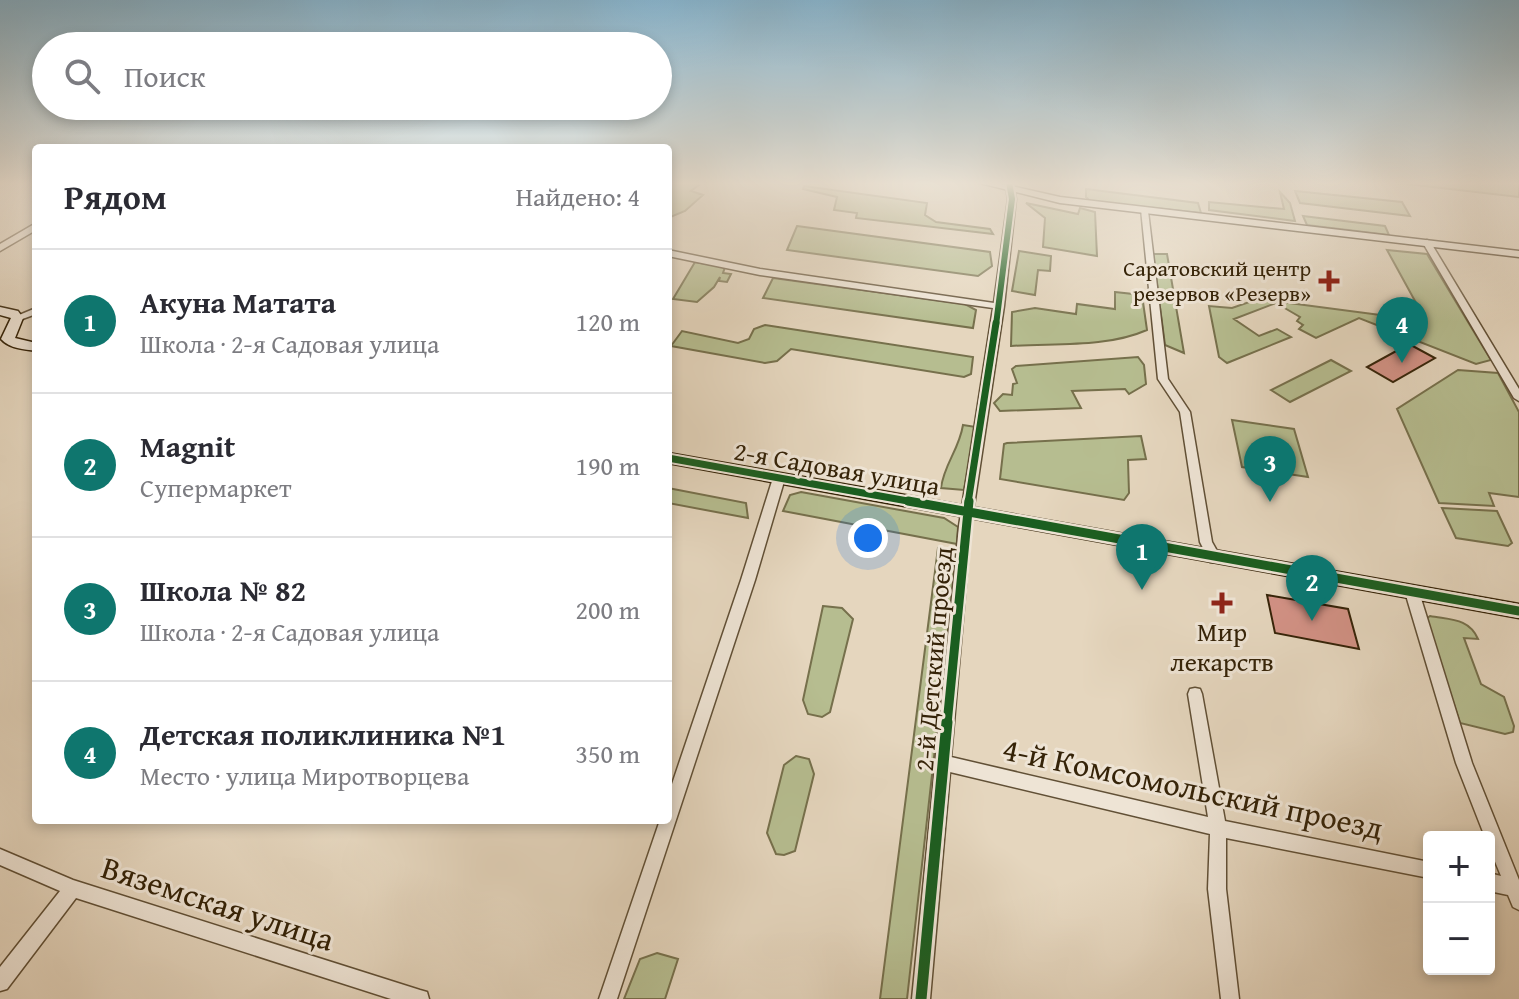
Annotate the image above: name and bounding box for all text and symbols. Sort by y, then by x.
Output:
search box [32,32,672,120]
icon: search [60,54,104,98]
text: Поиск [124,54,206,98]
text: Рядом [64,172,167,221]
text: Найдено: 4 [516,177,640,216]
place label: Саратовский центр резервов «Резерв» [1123,252,1311,309]
marker: Саратовский центр резервов «Резерв» [1318,270,1340,292]
text: Акуна Матата [140,280,336,324]
pin: 4 [1376,297,1428,363]
text: 1 [83,302,97,341]
text: 120 m [575,302,640,341]
text: Школа · 2-я Садовая улица [140,324,439,363]
text: Magnit [140,424,235,468]
street label: 2-я Садовая улица [731,431,944,505]
pin: 3 [1244,436,1296,502]
text: 2 [83,446,97,485]
text: 190 m [575,446,640,485]
text: Супермаркет [140,468,292,507]
your location [848,518,888,558]
pin: 1 [1116,524,1168,590]
street label: 2-й Детский проезд [904,545,962,773]
pin: 2 [1286,555,1338,621]
text: Школа № 82 [140,568,306,612]
text: 3 [83,590,97,629]
text: 200 m [575,590,640,629]
marker: Мир лекарств [1213,594,1231,612]
text: Школа · 2-я Садовая улица [140,612,439,651]
place label: Мир лекарств [1170,612,1274,681]
text: Детская поликлиника №1 [140,712,506,756]
street label: 4-й Комсомольский проезд [998,725,1388,851]
text: 4 [83,734,97,773]
text: 350 m [575,734,640,773]
text: Место · улица Миротворцева [140,756,469,795]
map controls [1423,831,1495,975]
button: + [1423,831,1495,903]
street label: Вяземская улица [96,843,341,963]
button: − [1423,903,1495,975]

